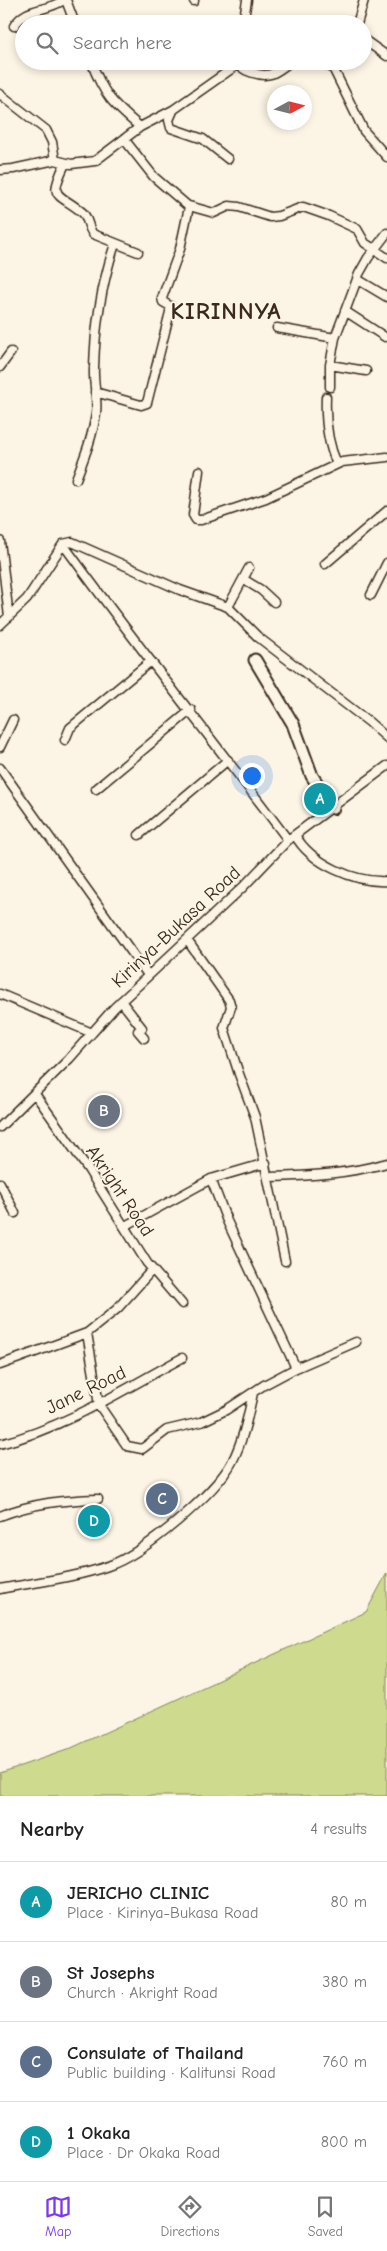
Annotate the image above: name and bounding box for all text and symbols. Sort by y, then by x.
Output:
search box [15,15,372,70]
icon: search [33,29,61,57]
text: Search here [73,32,172,54]
north arrow [267,85,312,130]
district label: KIRINNYA [170,297,282,325]
your location [239,763,265,789]
pin: A [304,780,336,818]
street label: Kirinya-Bukasa Road [107,862,245,992]
pin: B [88,1092,120,1130]
street label: Akright Road [81,1141,159,1241]
street label: Jane Road [43,1361,129,1419]
pin: C [146,1480,178,1518]
pin: D [78,1502,110,1540]
text: Nearby [20,1817,84,1841]
text: 4 results [310,1820,367,1838]
text: JERICHO CLINIC [67,1882,209,1904]
text: A [32,1893,40,1911]
text: 80 m [330,1893,367,1911]
text: Place · Kirinya-Bukasa Road [67,1904,259,1922]
text: St Josephs [67,1962,155,1984]
text: B [31,1973,41,1991]
text: 380 m [322,1973,367,1991]
text: Church · Akright Road [67,1984,218,2002]
text: Consulate of Thailand [67,2042,244,2064]
text: C [31,2053,41,2071]
text: 760 m [323,2053,367,2071]
text: Public building · Kalitunsi Road [67,2064,276,2082]
text: 1 Okaka [67,2122,131,2144]
text: D [31,2133,41,2151]
text: 800 m [321,2133,367,2151]
text: Place · Dr Okaka Road [67,2144,220,2162]
tab: Map [44,2193,72,2240]
tab: Directions [160,2193,220,2240]
tab: Saved [308,2193,343,2240]

